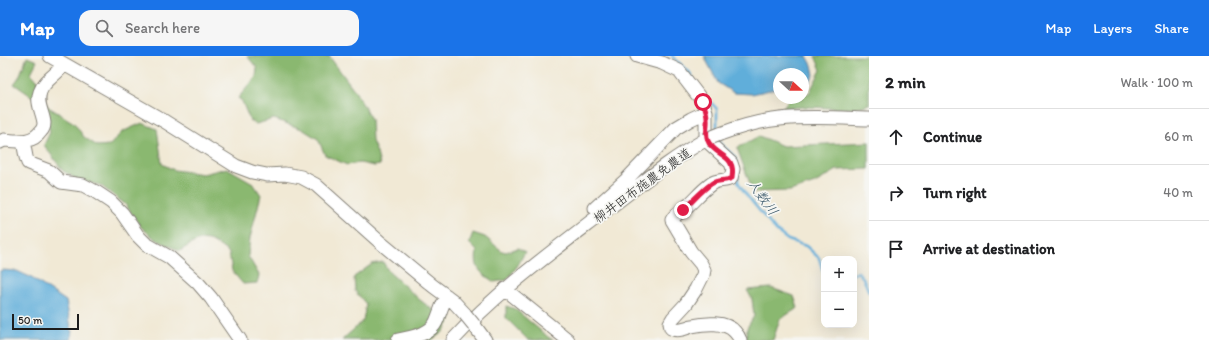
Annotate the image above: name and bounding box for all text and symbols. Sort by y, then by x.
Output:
search box [79,10,359,46]
text: Map [20,17,55,40]
icon: search [93,17,115,39]
text: Search here [125,19,200,37]
text: Map [1046,20,1071,37]
text: Layers [1093,20,1132,37]
text: Share [1154,20,1189,37]
north arrow [773,68,809,104]
text: 2 min [885,72,925,92]
text: Walk · 100 m [1120,75,1193,90]
route start [694,93,712,111]
icon: ahead [885,126,907,148]
text: Continue [923,128,982,146]
text: 60 m [1164,129,1193,144]
street label: 柳井田布施農免農道 [591,145,694,226]
water label: 人数川 [743,175,782,219]
icon: right [885,182,907,204]
text: Turn right [923,184,987,202]
text: 40 m [1163,185,1193,200]
route end [674,201,692,219]
icon: arrive [885,238,907,260]
text: Arrive at destination [923,240,1055,258]
map controls [821,256,857,328]
button: + [821,256,857,292]
button: − [821,292,857,328]
scale bar [12,312,79,331]
text: 50 m [18,314,42,327]

